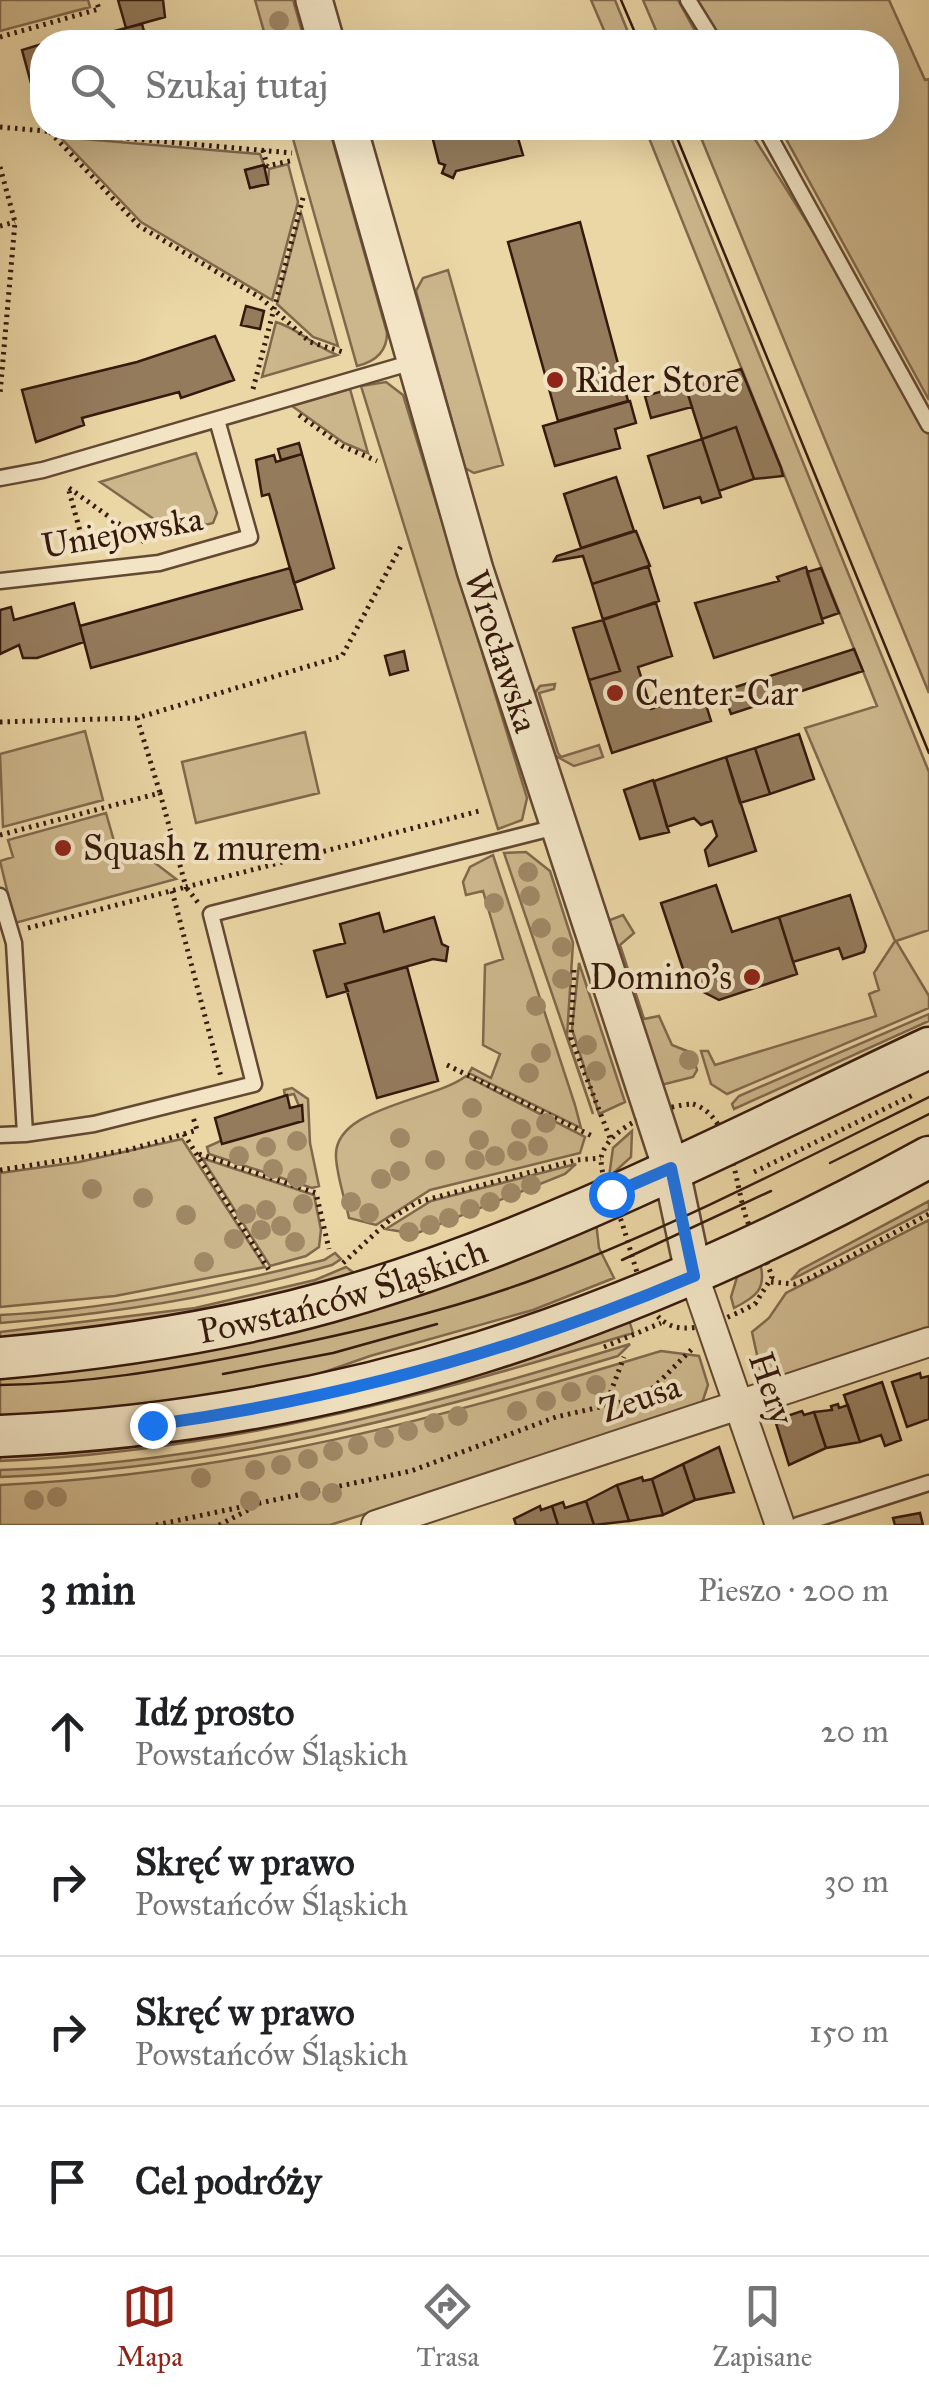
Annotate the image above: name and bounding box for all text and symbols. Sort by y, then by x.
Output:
search box [30,30,899,140]
icon: search [65,58,120,113]
text: Szukaj tutaj [145,62,328,108]
place label: Rider Store [575,359,740,402]
marker: Rider Store [544,369,566,391]
street label: Uniejowska [38,497,206,568]
street label: Wrocławska [455,565,548,738]
place label: Center-Car [635,672,799,715]
marker: Center-Car [604,682,626,704]
place label: Squash z murem [83,827,322,870]
marker: Squash z murem [52,837,74,859]
place label: Domino's [590,956,732,999]
marker: Domino's [741,966,763,988]
route start [589,1172,635,1218]
street label: Powstańców Śląskich [195,1230,493,1353]
street label: Hery [739,1346,804,1431]
street label: Zeusa [594,1365,686,1432]
route end [130,1403,176,1449]
text: 3 min [40,1564,135,1616]
text: Pieszo · 200 m [698,1571,889,1610]
text: Idź prosto [135,1689,295,1735]
icon: ahead [40,1704,95,1759]
text: 20 m [821,1712,889,1751]
text: Powstańców Śląskich [135,1735,408,1774]
text: Skręć w prawo [135,1839,355,1885]
icon: right [40,1854,95,1909]
text: 30 m [824,1862,889,1901]
text: Powstańców Śląskich [135,1885,408,1924]
text: Skręć w prawo [135,1989,355,2035]
icon: right [40,2004,95,2059]
text: 150 m [809,2012,889,2051]
text: Powstańców Śląskich [135,2035,408,2074]
icon: arrive [40,2154,95,2209]
text: Cel podróży [135,2158,322,2204]
tab: Mapa [117,2279,183,2374]
tab: Trasa [416,2279,479,2374]
tab: Zapisane [713,2279,812,2374]

